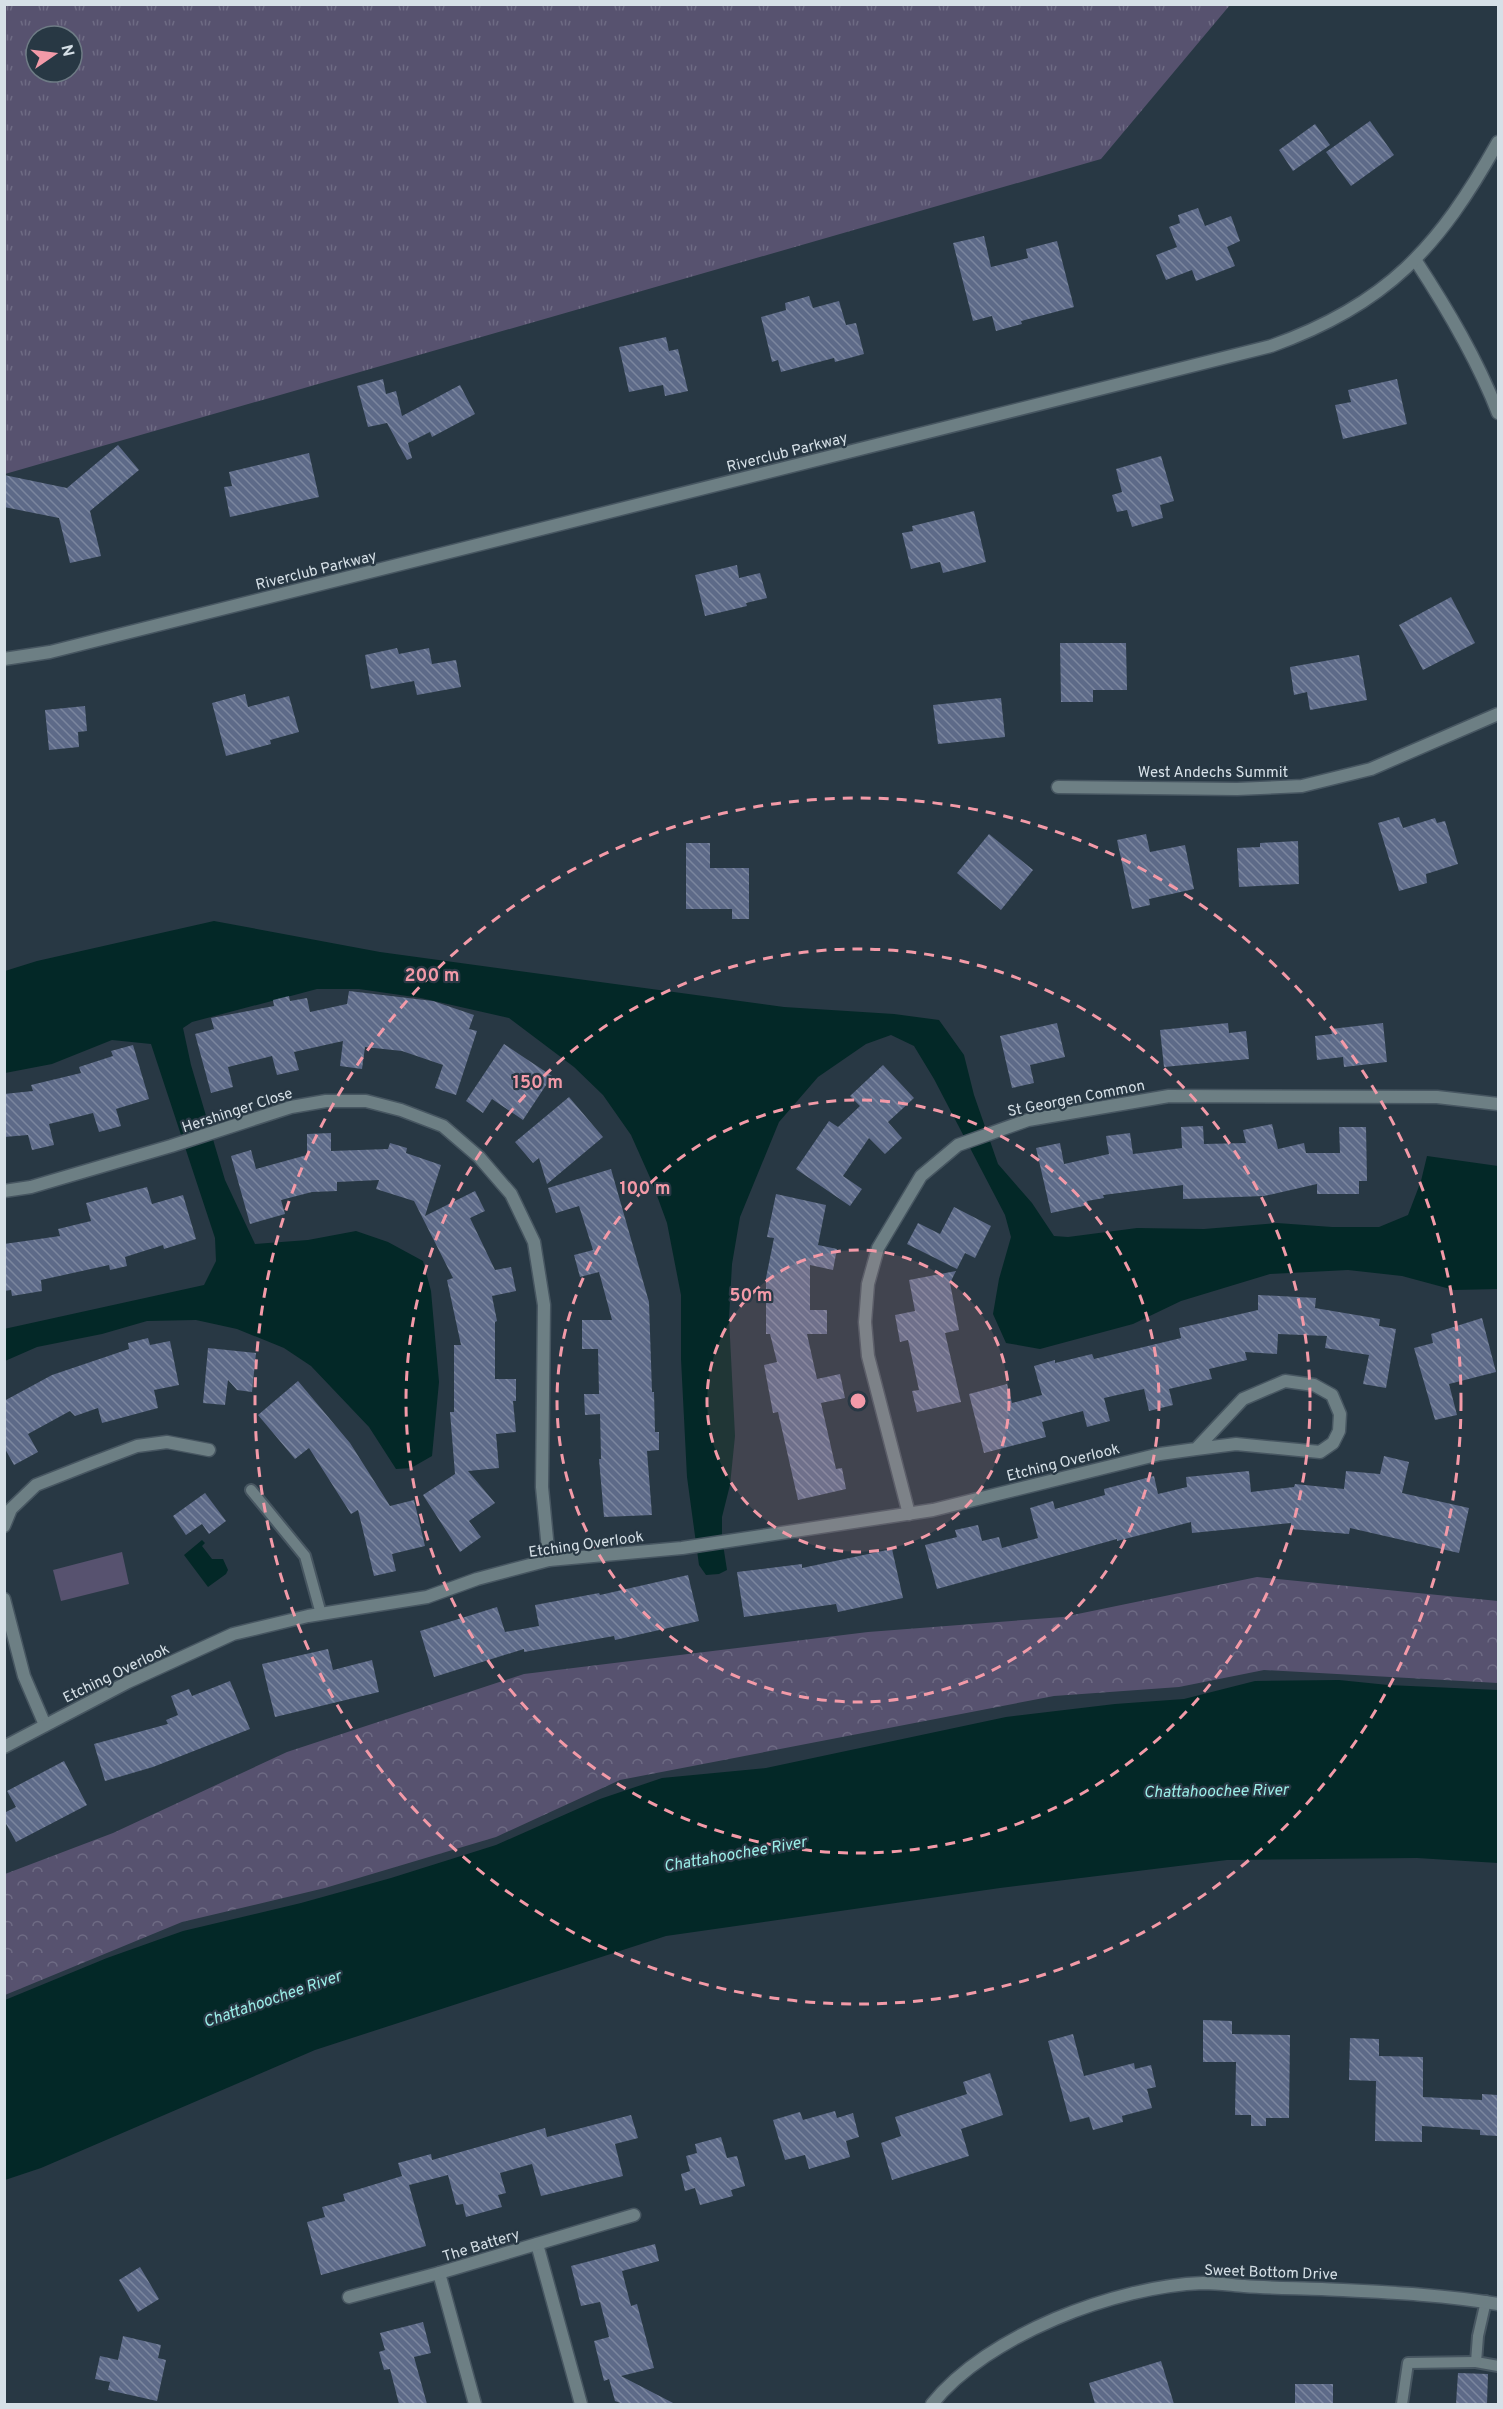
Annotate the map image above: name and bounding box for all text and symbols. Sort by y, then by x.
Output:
north arrow [24,24,84,84]
text: N [56,43,78,59]
street label: Riverclub Parkway [725,429,850,478]
street label: Riverclub Parkway [254,547,379,596]
street label: West Andechs Summit [1138,764,1288,783]
text: 200 m [404,965,460,988]
text: 150 m [513,1072,563,1095]
street label: St Georgen Common [1006,1077,1147,1122]
street label: Hershinger Close [180,1085,295,1138]
text: 100 m [619,1178,671,1201]
text: 50 m [729,1285,773,1308]
centre of rings [848,1391,868,1411]
street label: Etching Overlook [1005,1440,1122,1487]
street label: Etching Overlook [527,1528,645,1563]
street label: Etching Overlook [60,1640,173,1708]
water label: Chattahoochee River [1144,1781,1290,1803]
water label: Chattahoochee River [662,1832,810,1877]
water label: Chattahoochee River [201,1966,346,2033]
street label: The Battery [441,2226,522,2267]
street label: Sweet Bottom Drive [1204,2262,1338,2285]

